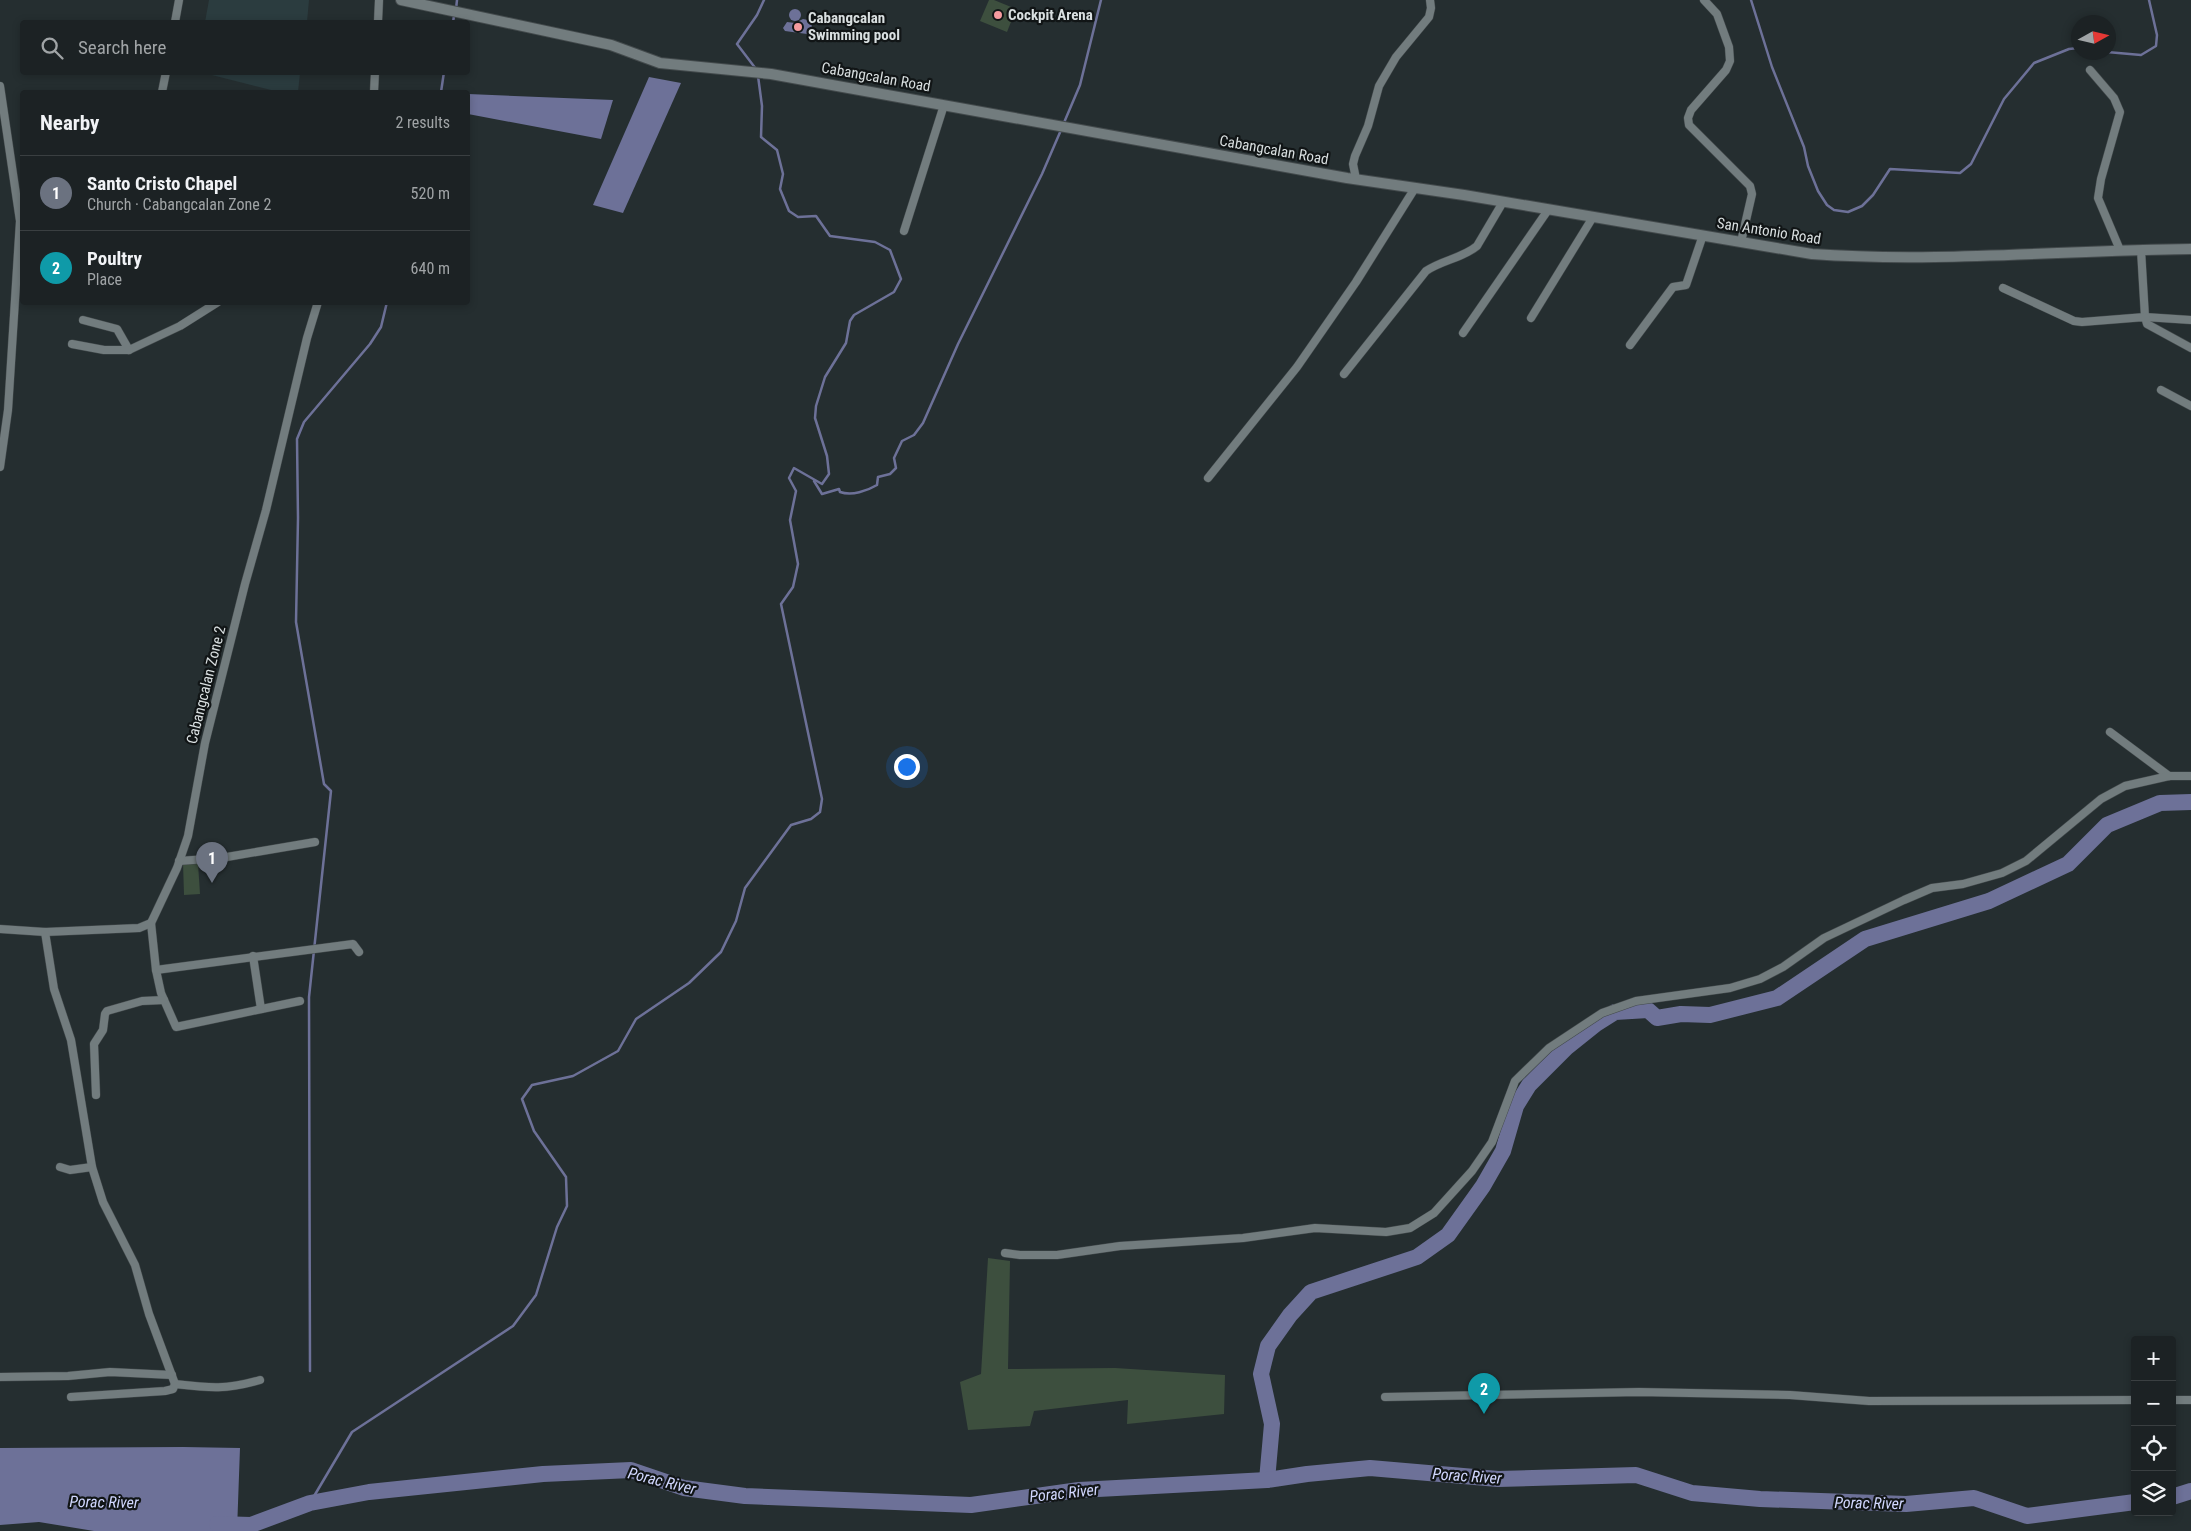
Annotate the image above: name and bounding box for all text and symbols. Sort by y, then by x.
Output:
place label: Cockpit Arena [1008,6,1093,24]
place label: Cabangcalan Swimming pool [808,9,900,44]
marker: Cockpit Arena [992,9,1004,21]
north arrow [2071,15,2116,60]
search box [20,20,470,75]
marker: Cabangcalan Swimming pool [792,21,804,33]
icon: search [38,34,66,62]
text: Search here [78,36,166,59]
street label: Cabangcalan Road [820,59,932,95]
text: Nearby [40,111,99,135]
text: 2 results [395,113,450,132]
street label: Cabangcalan Road [1218,132,1330,168]
text: Santo Cristo Chapel [87,172,237,195]
text: 1 [52,184,60,203]
text: 520 m [411,184,450,203]
text: Church · Cabangcalan Zone 2 [87,195,271,214]
street label: San Antonio Road [1716,214,1822,248]
text: Poultry [87,247,142,270]
text: 2 [52,259,60,278]
text: 640 m [411,259,450,278]
text: Place [87,270,122,289]
street label: Cabangcalan Zone 2 [183,624,229,746]
your location [894,754,920,780]
pin: 1 [196,842,228,883]
map controls [2131,1336,2176,1516]
button: + [2131,1336,2176,1381]
pin: 2 [1468,1373,1500,1414]
button: − [2131,1381,2176,1426]
button: locate [2131,1426,2176,1471]
water label: Porac River [626,1463,699,1499]
water label: Porac River [1432,1464,1503,1488]
button: layers [2131,1471,2176,1516]
water label: Porac River [1029,1480,1101,1506]
water label: Porac River [69,1492,140,1512]
water label: Porac River [1834,1493,1905,1513]

